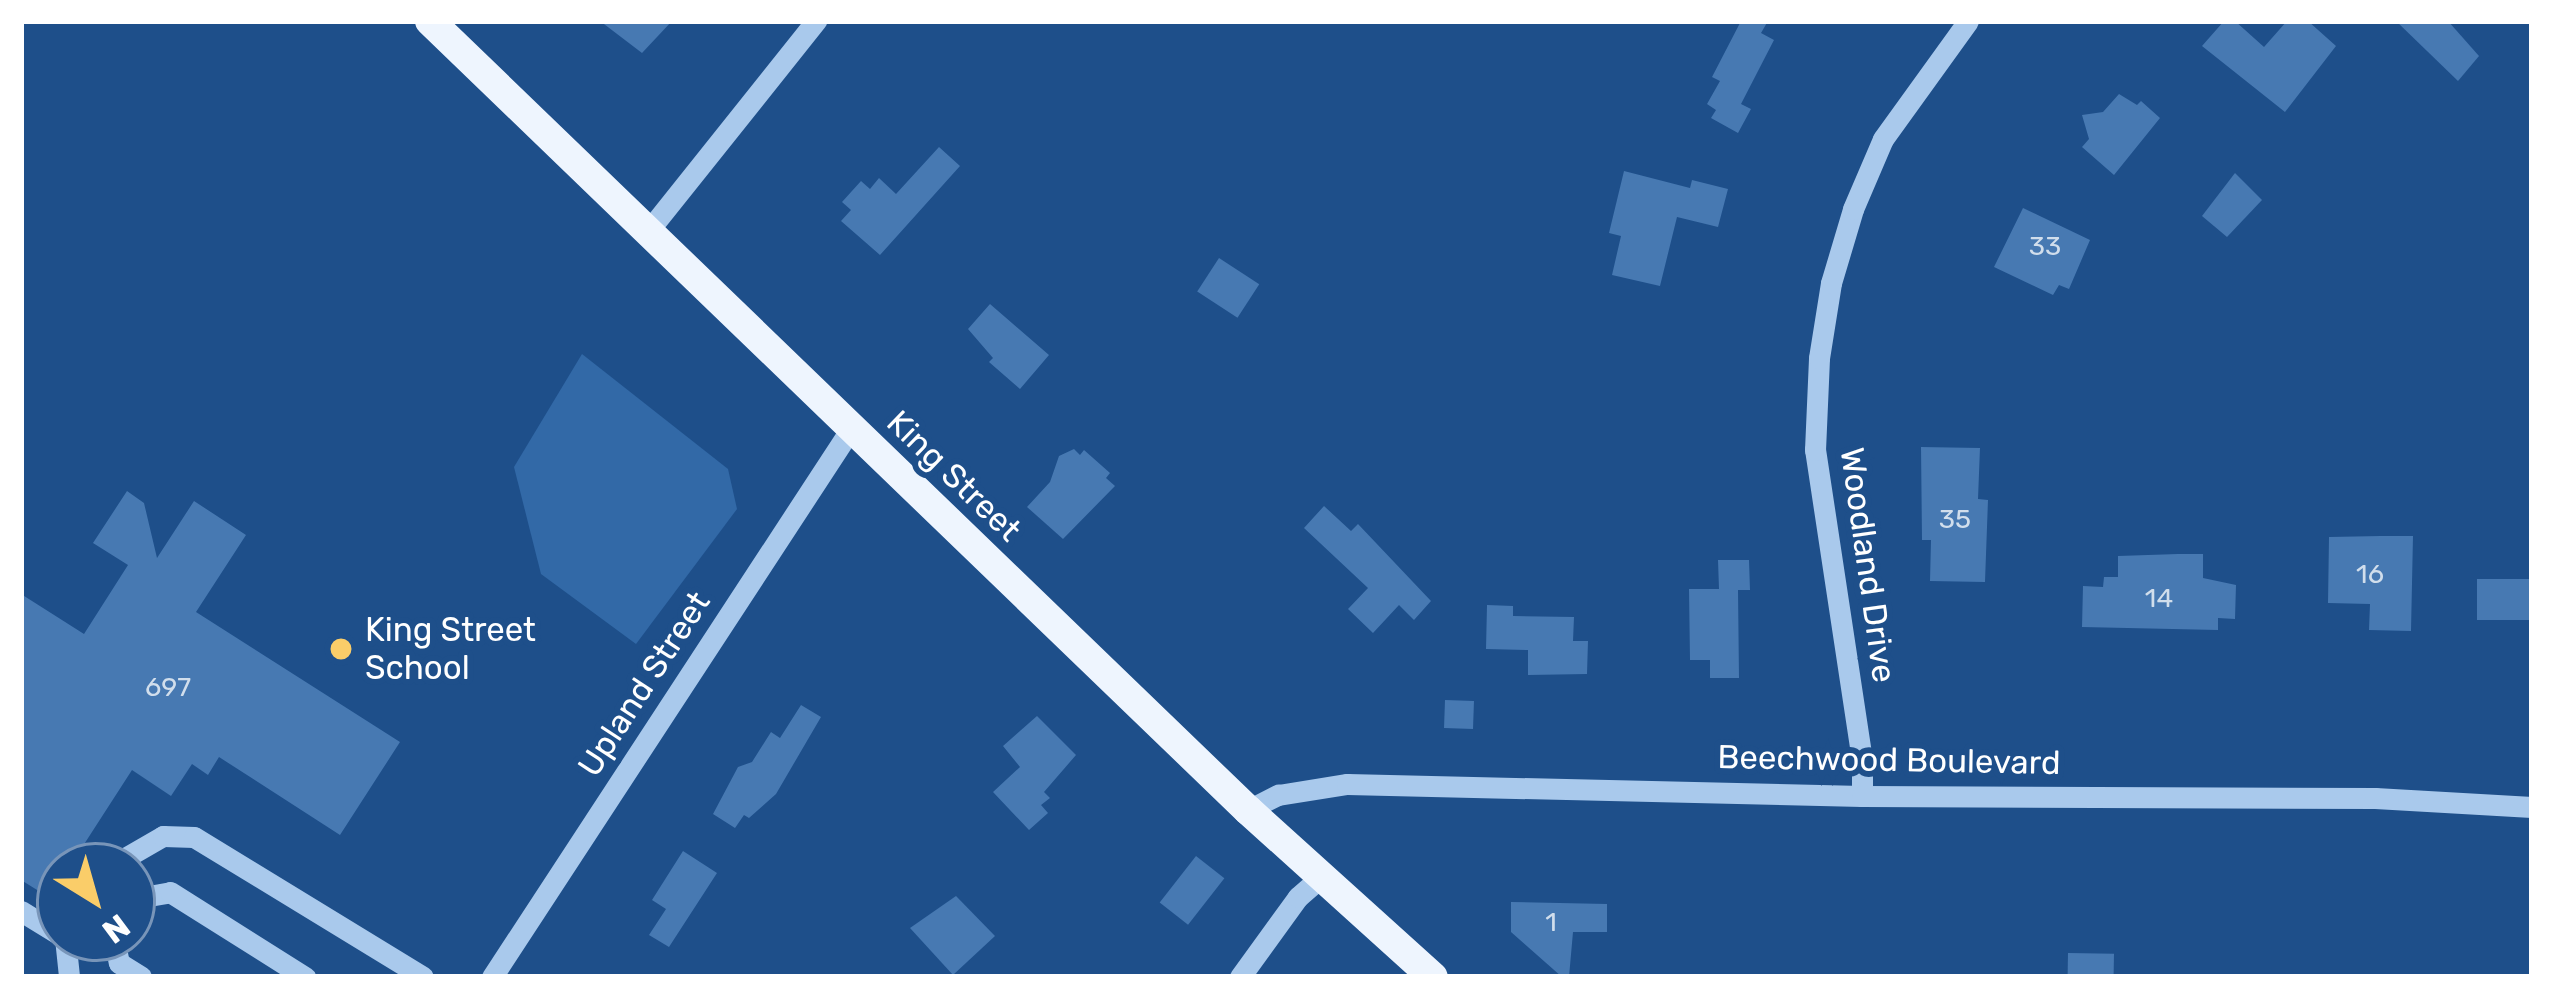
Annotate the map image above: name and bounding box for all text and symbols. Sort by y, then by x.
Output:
house number: 33 [2029,231,2061,263]
street label: King Street [879,402,1029,550]
street label: Woodland Drive [1832,445,1904,685]
house number: 35 [1939,504,1971,536]
house number: 16 [2356,559,2384,591]
house number: 14 [2145,583,2173,615]
street label: Upland Street [570,584,718,784]
place label: King Street School [365,610,536,688]
marker: King Street School [328,636,354,662]
house number: 697 [145,672,191,704]
street label: Beechwood Boulevard [1717,737,2061,783]
north arrow [36,842,156,962]
text: N [95,906,137,951]
house number: 1 [1545,907,1557,939]

